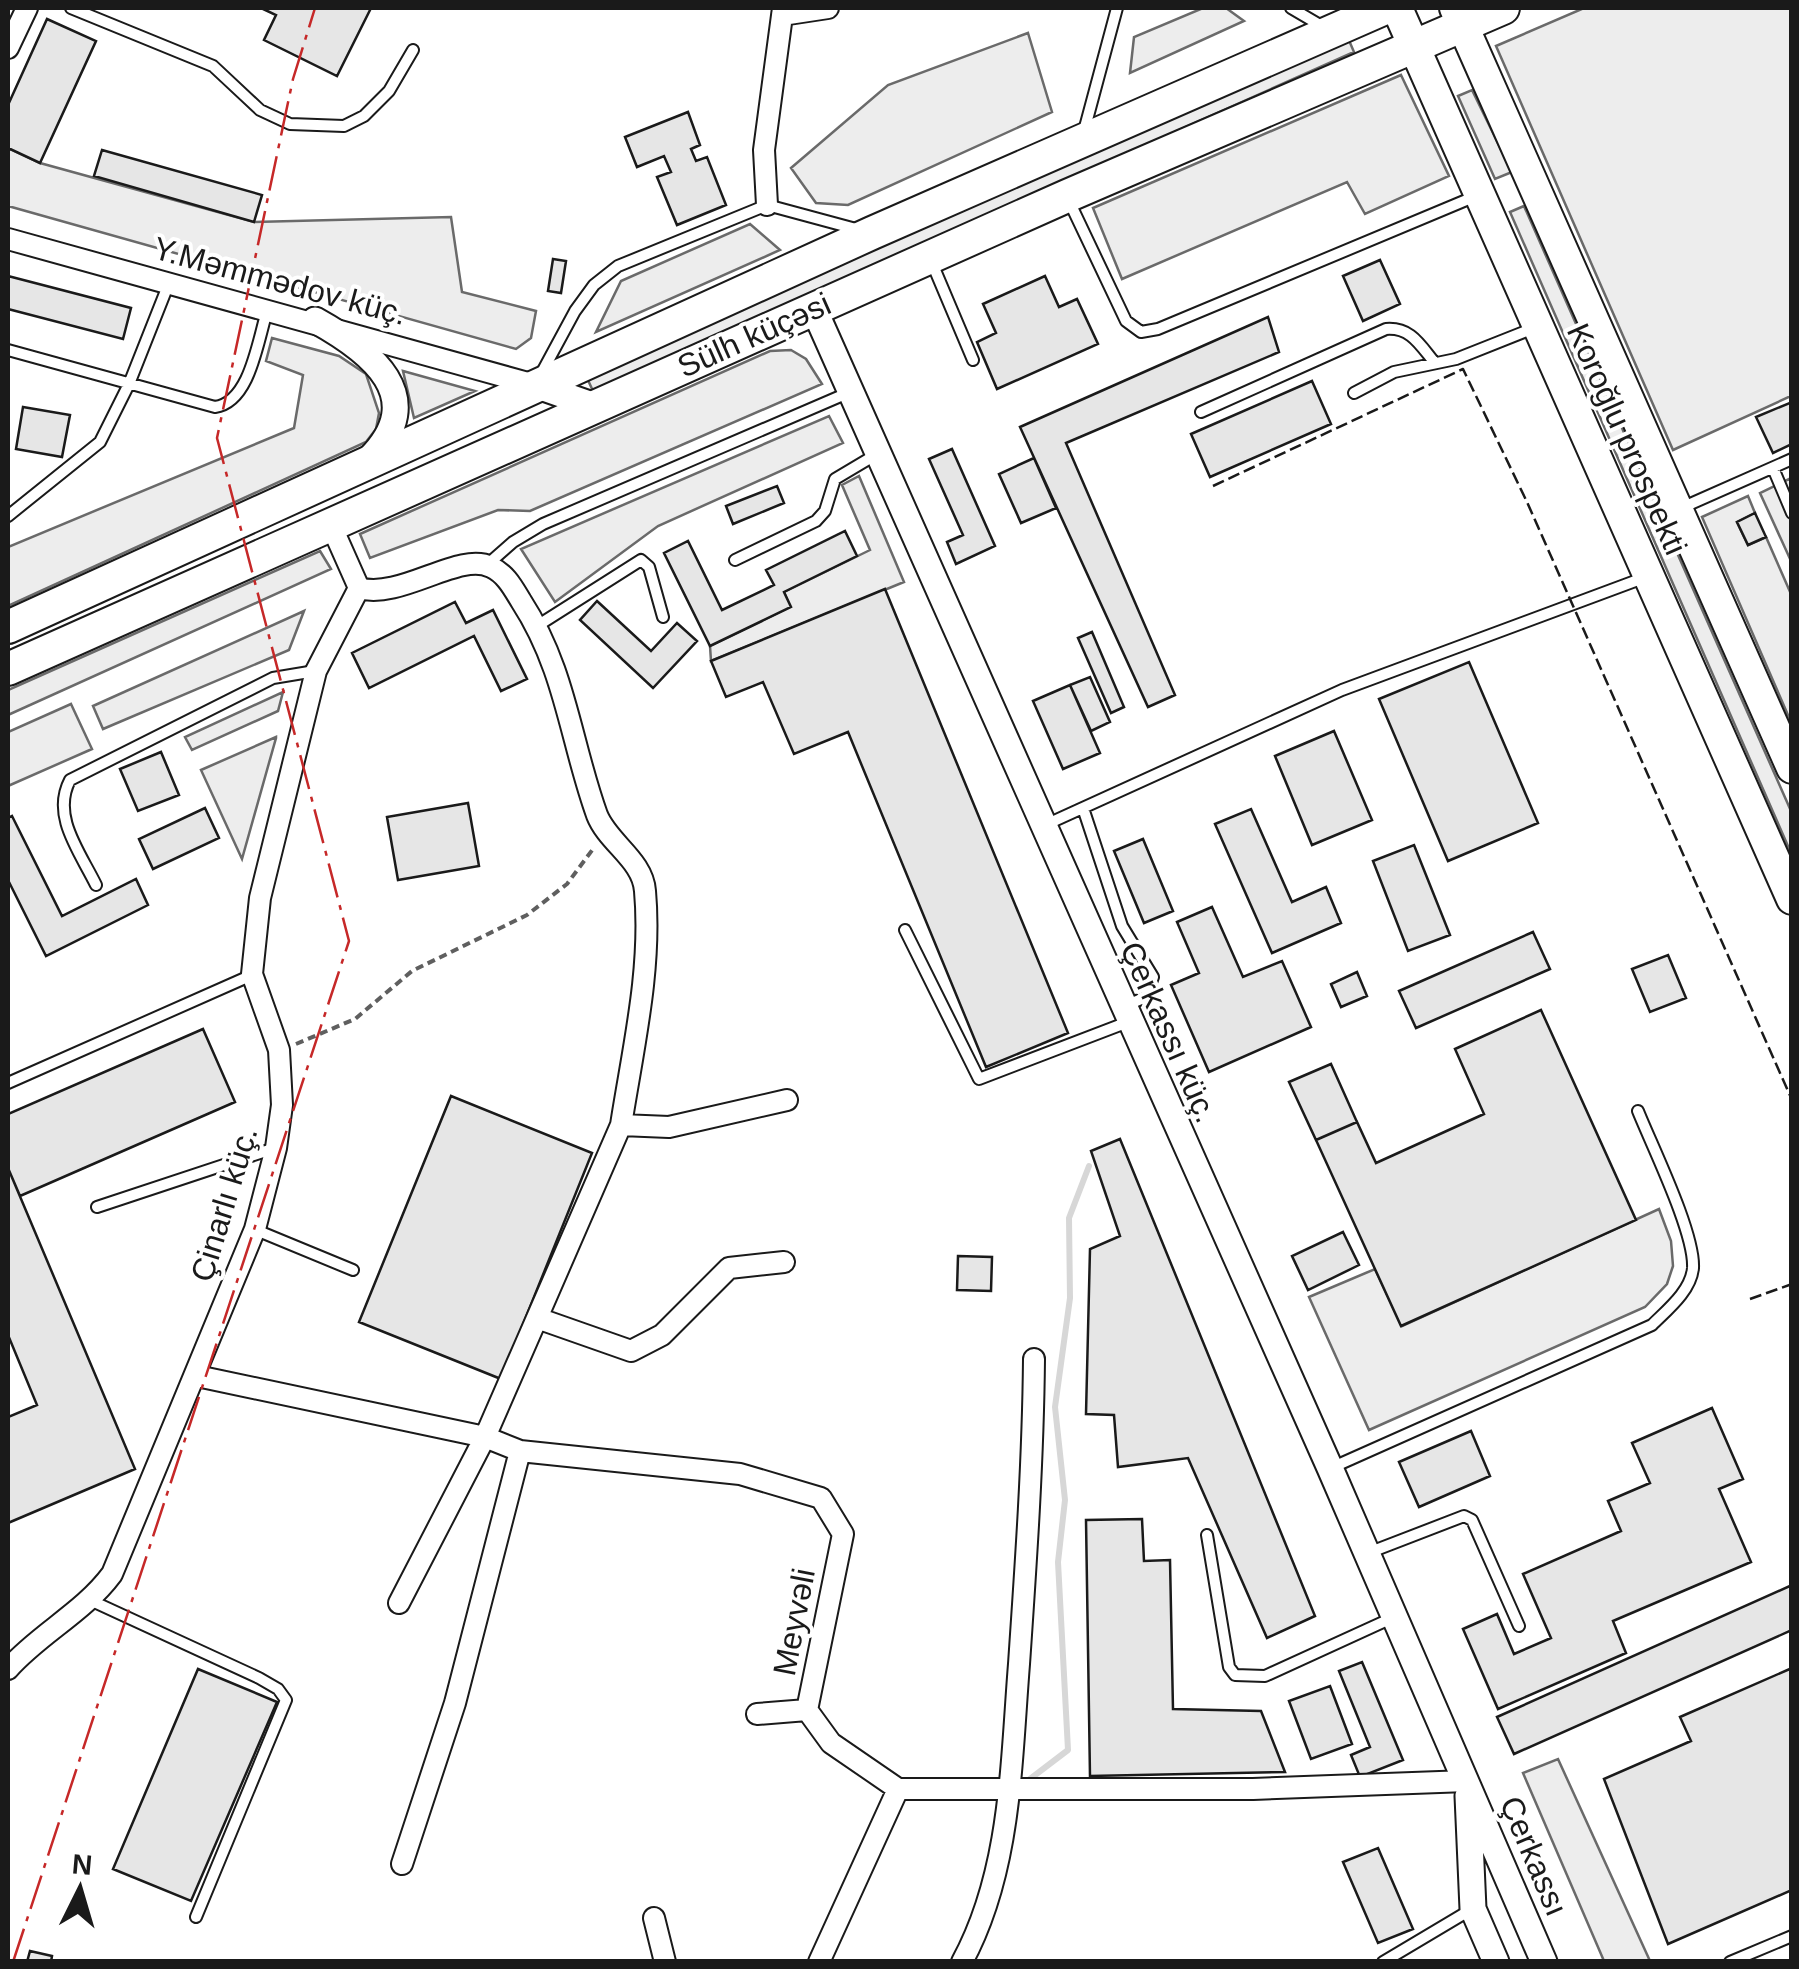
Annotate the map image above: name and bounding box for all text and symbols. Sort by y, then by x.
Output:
street label: Y.Məmmədov küç. [149,230,411,332]
street label: Sülh küçəsi [672,285,836,385]
street label: Koroğlu prospekti [1560,318,1694,560]
street label: Çerkassı küç. [1113,936,1225,1128]
street label: Çinarlı küç. [183,1122,265,1286]
street label: Meyvəli [766,1565,822,1679]
street label: Çerkassı [1493,1791,1575,1921]
north arrow [30,1839,130,1939]
text: N [71,1848,94,1881]

